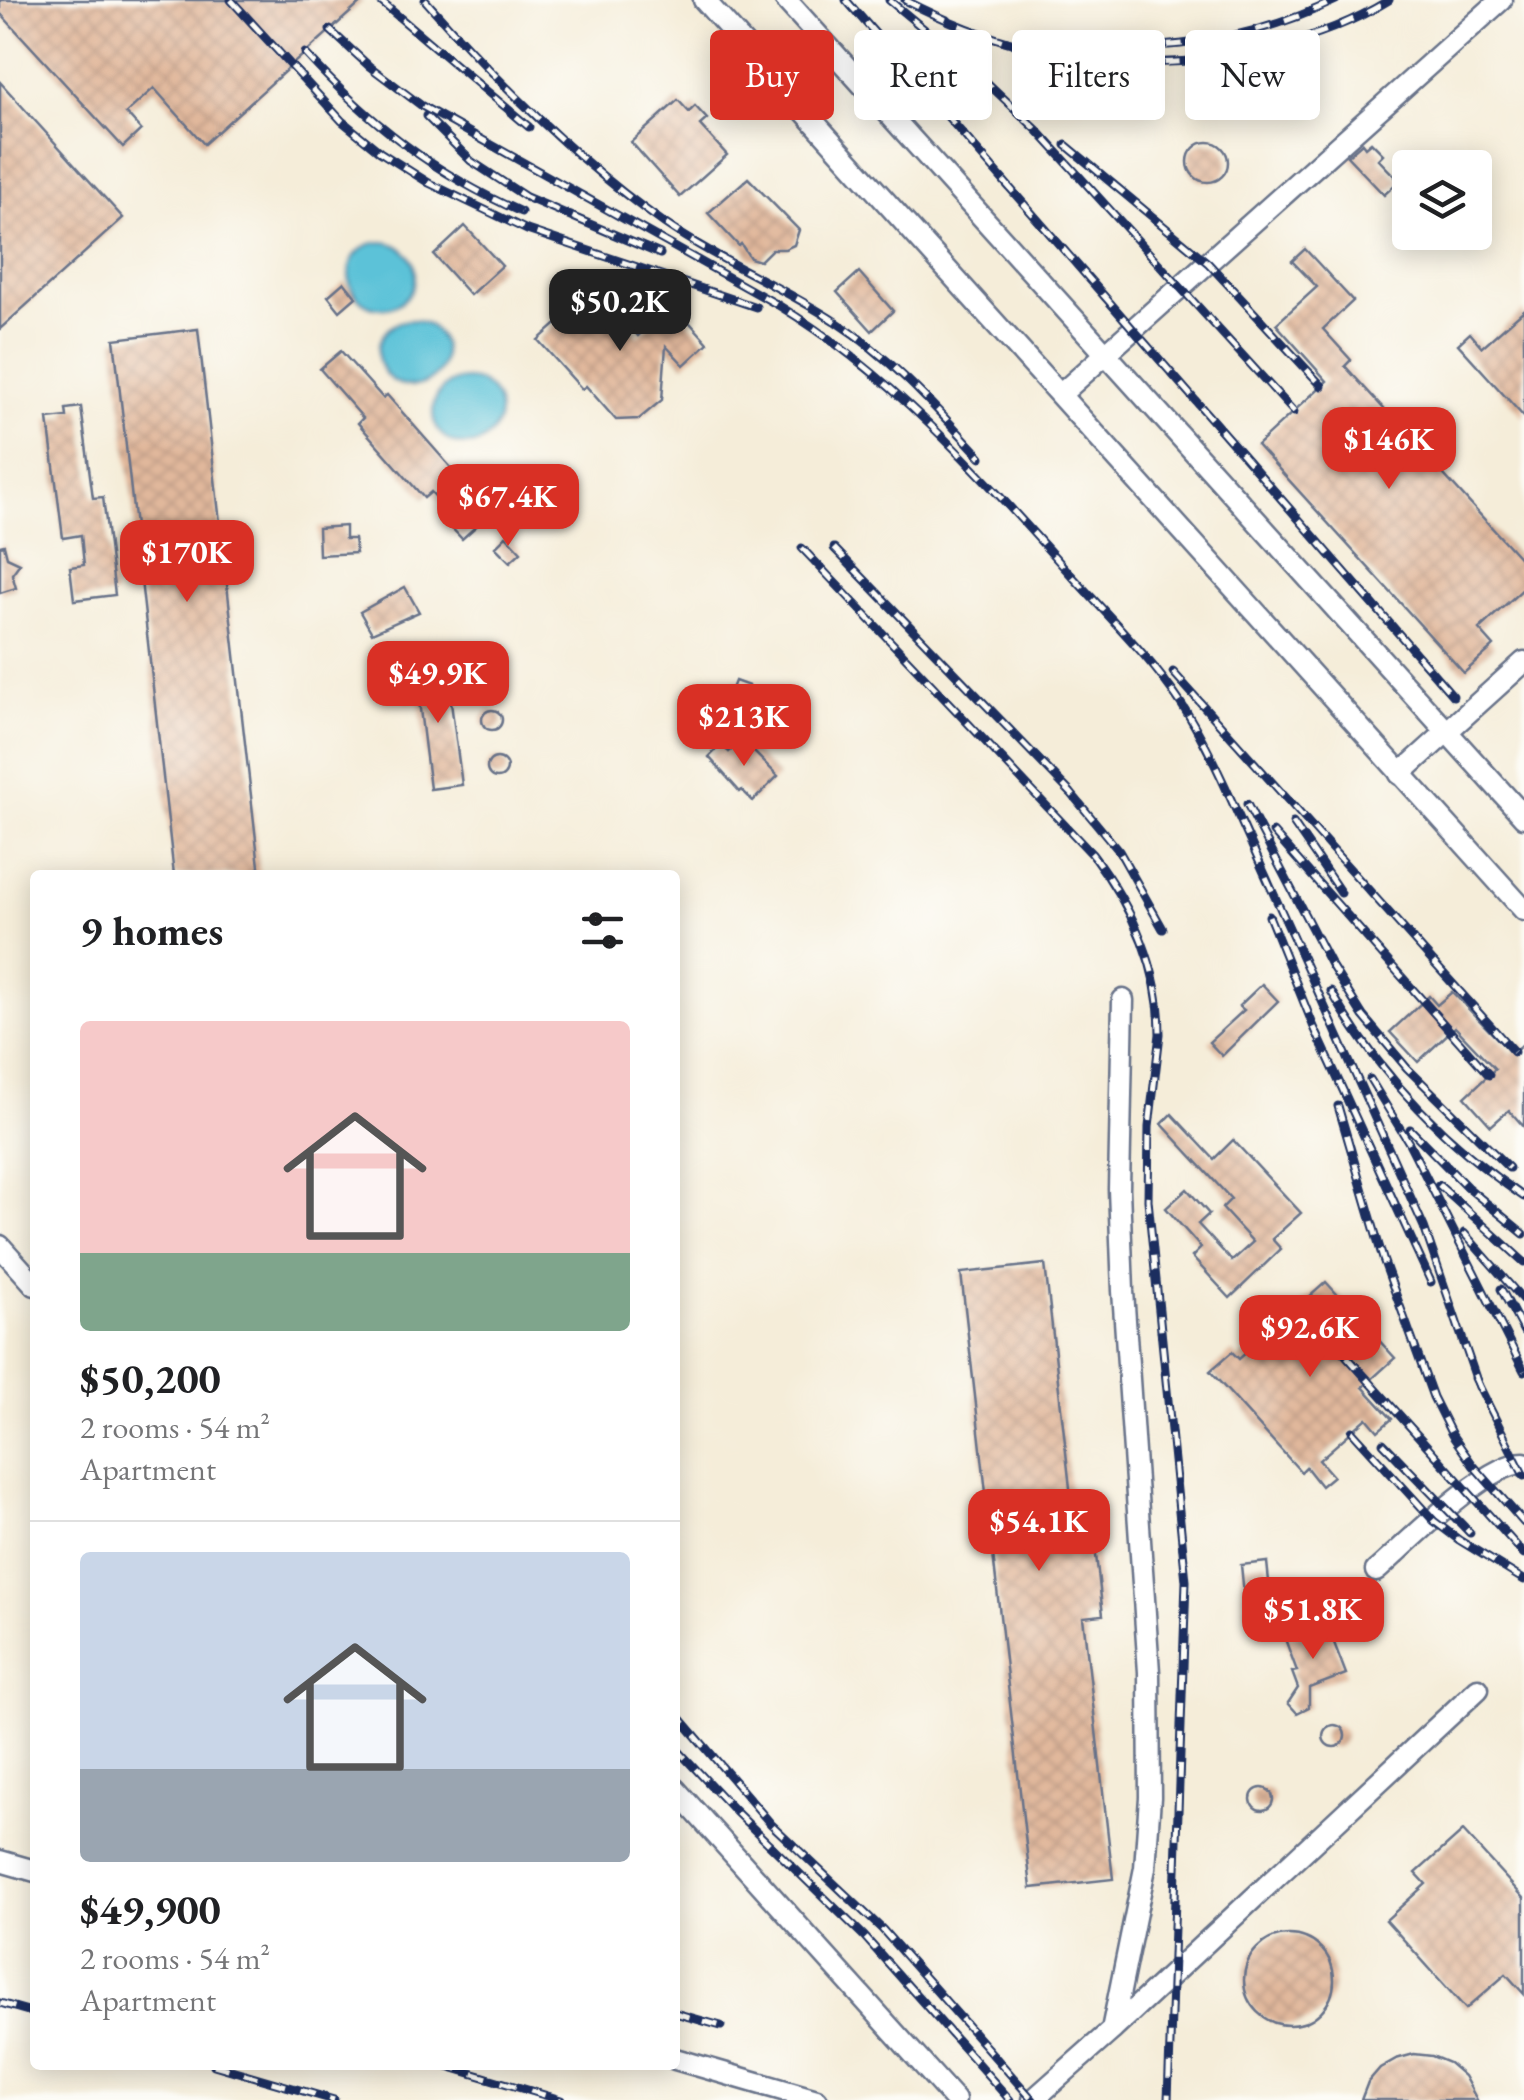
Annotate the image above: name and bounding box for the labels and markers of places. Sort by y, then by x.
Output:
pin: $50.2K [539,269,701,354]
pin: $146K [1319,407,1459,492]
pin: $67.4K [427,464,589,549]
pin: $170K [117,520,257,605]
pin: $49.9K [357,641,519,726]
pin: $213K [674,684,814,769]
pin: $92.6K [1229,1295,1391,1380]
pin: $54.1K [958,1489,1120,1574]
pin: $51.8K [1232,1577,1394,1662]

